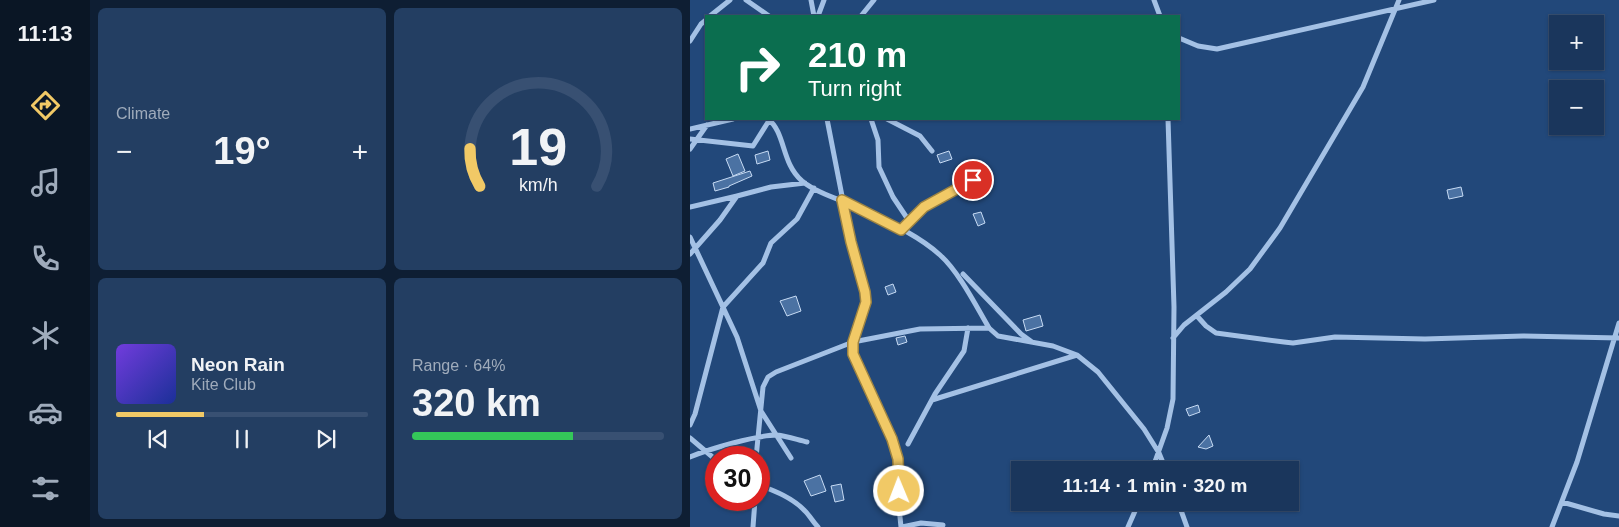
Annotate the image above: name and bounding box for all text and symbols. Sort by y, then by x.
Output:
map controls [1549,15,1604,135]
button: + [1549,15,1604,70]
text: 11:13 [17,21,73,46]
icon: right [725,35,790,100]
text: 210 m [808,35,907,74]
text: Turn right [808,76,901,101]
button: − [1549,80,1604,135]
icon: directions [28,88,63,123]
text: Climate [116,105,170,122]
text: 19 [509,118,567,176]
text: 19° [213,130,271,172]
text: − [116,136,132,167]
text: + [352,136,368,167]
pin [952,159,994,201]
icon: music [28,165,63,200]
icon: arrive [959,166,987,194]
text: km/h [519,175,557,195]
icon: phone [28,241,63,276]
icon: climate [28,318,63,353]
text: Neon Rain [191,354,285,375]
text: Range · 64% [412,357,505,374]
text: Kite Club [191,376,256,393]
text: 320 km [412,382,541,424]
icon: car [28,395,63,430]
icon: previous [144,425,172,453]
icon: pause [228,425,256,453]
icon: next [312,425,340,453]
speed limit sign: 30 [705,446,770,511]
position arrow [872,464,924,516]
icon: filters [28,471,63,506]
text: 11:14 · 1 min · 320 m [1063,475,1247,496]

